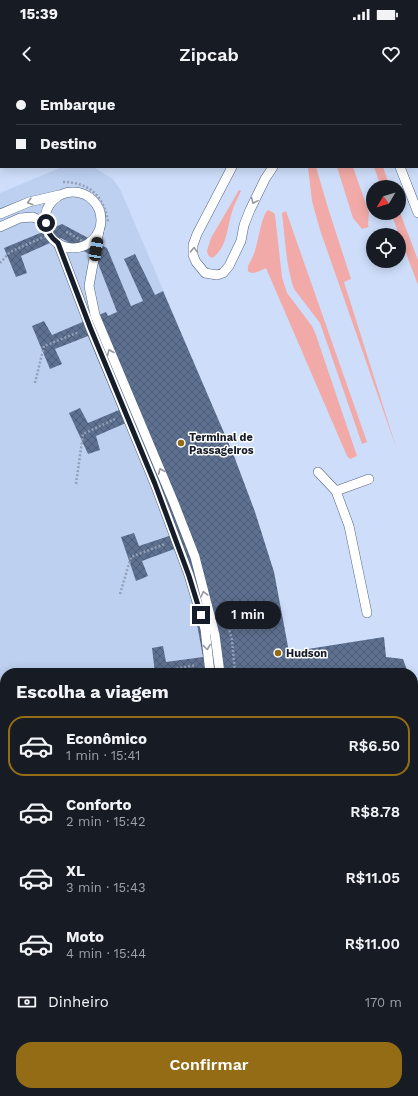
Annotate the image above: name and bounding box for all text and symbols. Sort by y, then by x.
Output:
text: 15:39 [20,5,58,23]
icon: back [16,43,38,65]
icon: heart [380,43,402,65]
text: Zipcab [179,44,239,65]
text: Embarque [40,96,115,114]
text: Destino [40,135,97,153]
north arrow [366,180,406,220]
map controls [366,180,406,268]
one-way arrow [251,196,259,204]
one-way arrow [27,197,34,206]
route start [37,214,55,232]
button: locate [366,228,406,268]
car [88,236,104,262]
one-way arrow [190,246,198,252]
one-way arrow [107,348,115,356]
place label: Terminal de Passageiros [189,431,254,457]
marker: Terminal de Passageiros [176,438,186,448]
one-way arrow [158,468,166,476]
one-way arrow [201,590,209,597]
callout: 1 min [215,601,281,629]
route end [192,606,210,624]
text: 1 min [231,607,265,622]
one-way arrow [202,644,211,650]
place label: Hudson [286,647,327,660]
marker: Hudson [273,648,283,658]
text: Escolha a viagem [16,681,169,702]
icon: car [18,728,54,764]
text: Econômico [66,730,147,748]
text: R$6.50 [349,737,400,755]
text: 1 min · 15:41 [66,748,140,763]
icon: car [18,794,54,830]
text: Conforto [66,796,131,814]
text: R$8.78 [350,803,400,821]
text: 2 min · 15:42 [66,814,145,829]
icon: car [18,860,54,896]
text: XL [66,862,85,880]
text: R$11.05 [346,869,400,887]
text: 3 min · 15:43 [66,880,145,895]
icon: car [18,926,54,962]
text: Moto [66,928,104,946]
text: R$11.00 [345,935,400,953]
text: 4 min · 15:44 [66,946,146,961]
icon: cash [16,991,38,1013]
text: Dinheiro [48,993,109,1011]
text: 170 m [365,995,402,1010]
button: Confirmar [16,1042,402,1088]

